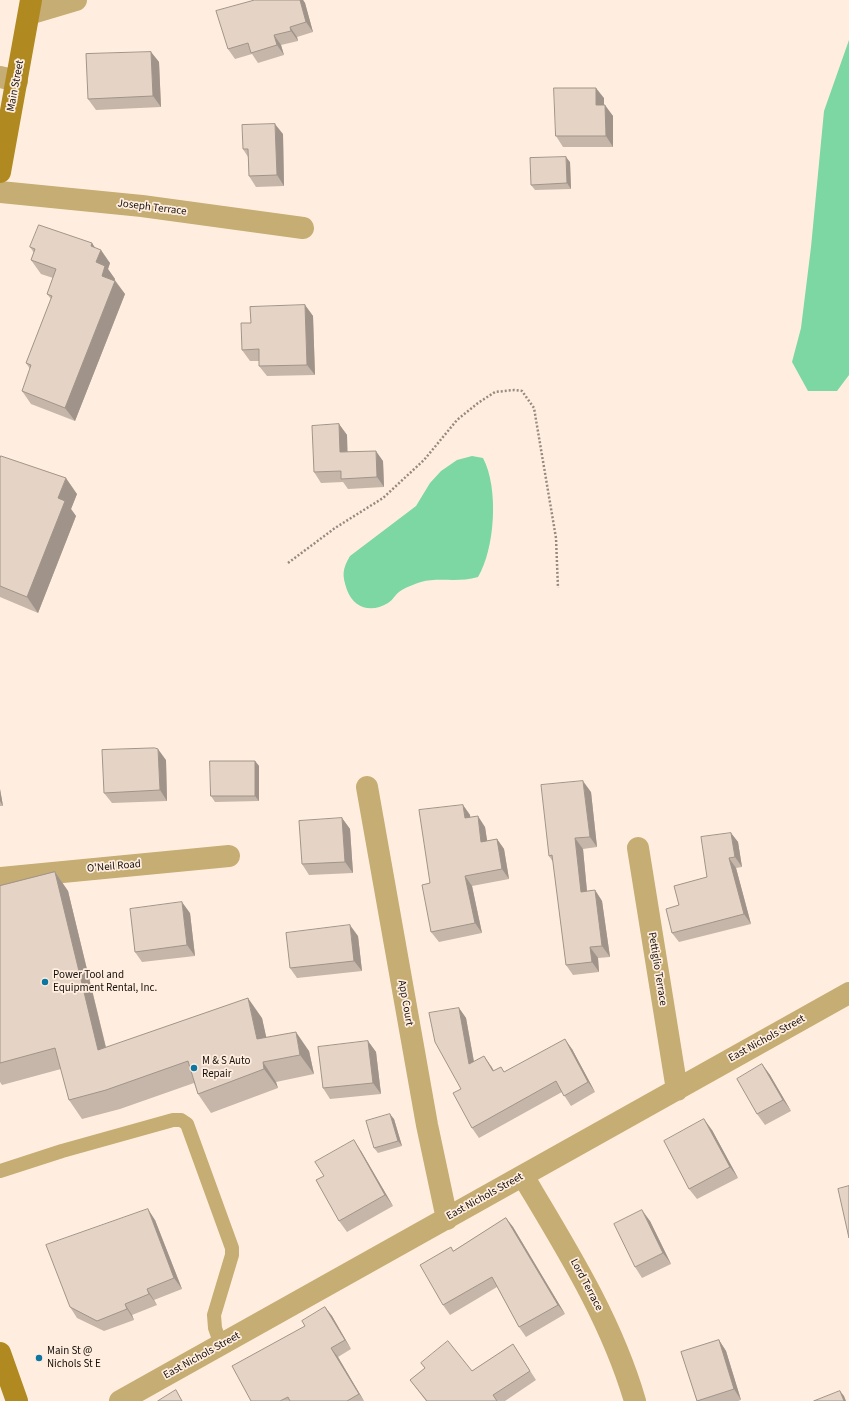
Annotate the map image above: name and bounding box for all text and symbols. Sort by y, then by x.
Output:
street label: Main Street [5,59,27,113]
street label: Joseph Terrace [117,197,187,219]
street label: O'Neil Road [87,858,141,876]
street label: Pettiglio Terrace [645,931,669,1007]
place label: Power Tool and Equipment Rental, Inc. [53,969,157,995]
marker: Power Tool and Equipment Rental, Inc. [40,977,50,987]
street label: App Court [394,979,416,1027]
street label: East Nichols Street [726,1012,808,1066]
place label: M & S Auto Repair [202,1055,251,1081]
marker: M & S Auto Repair [189,1063,199,1073]
street label: East Nichols Street [444,1170,526,1224]
street label: Lord Terrace [567,1257,605,1313]
street label: East Nichols Street [161,1329,243,1383]
place label: Main St @ Nichols St E [47,1345,101,1371]
marker: Main St @ Nichols St E [34,1353,44,1363]

